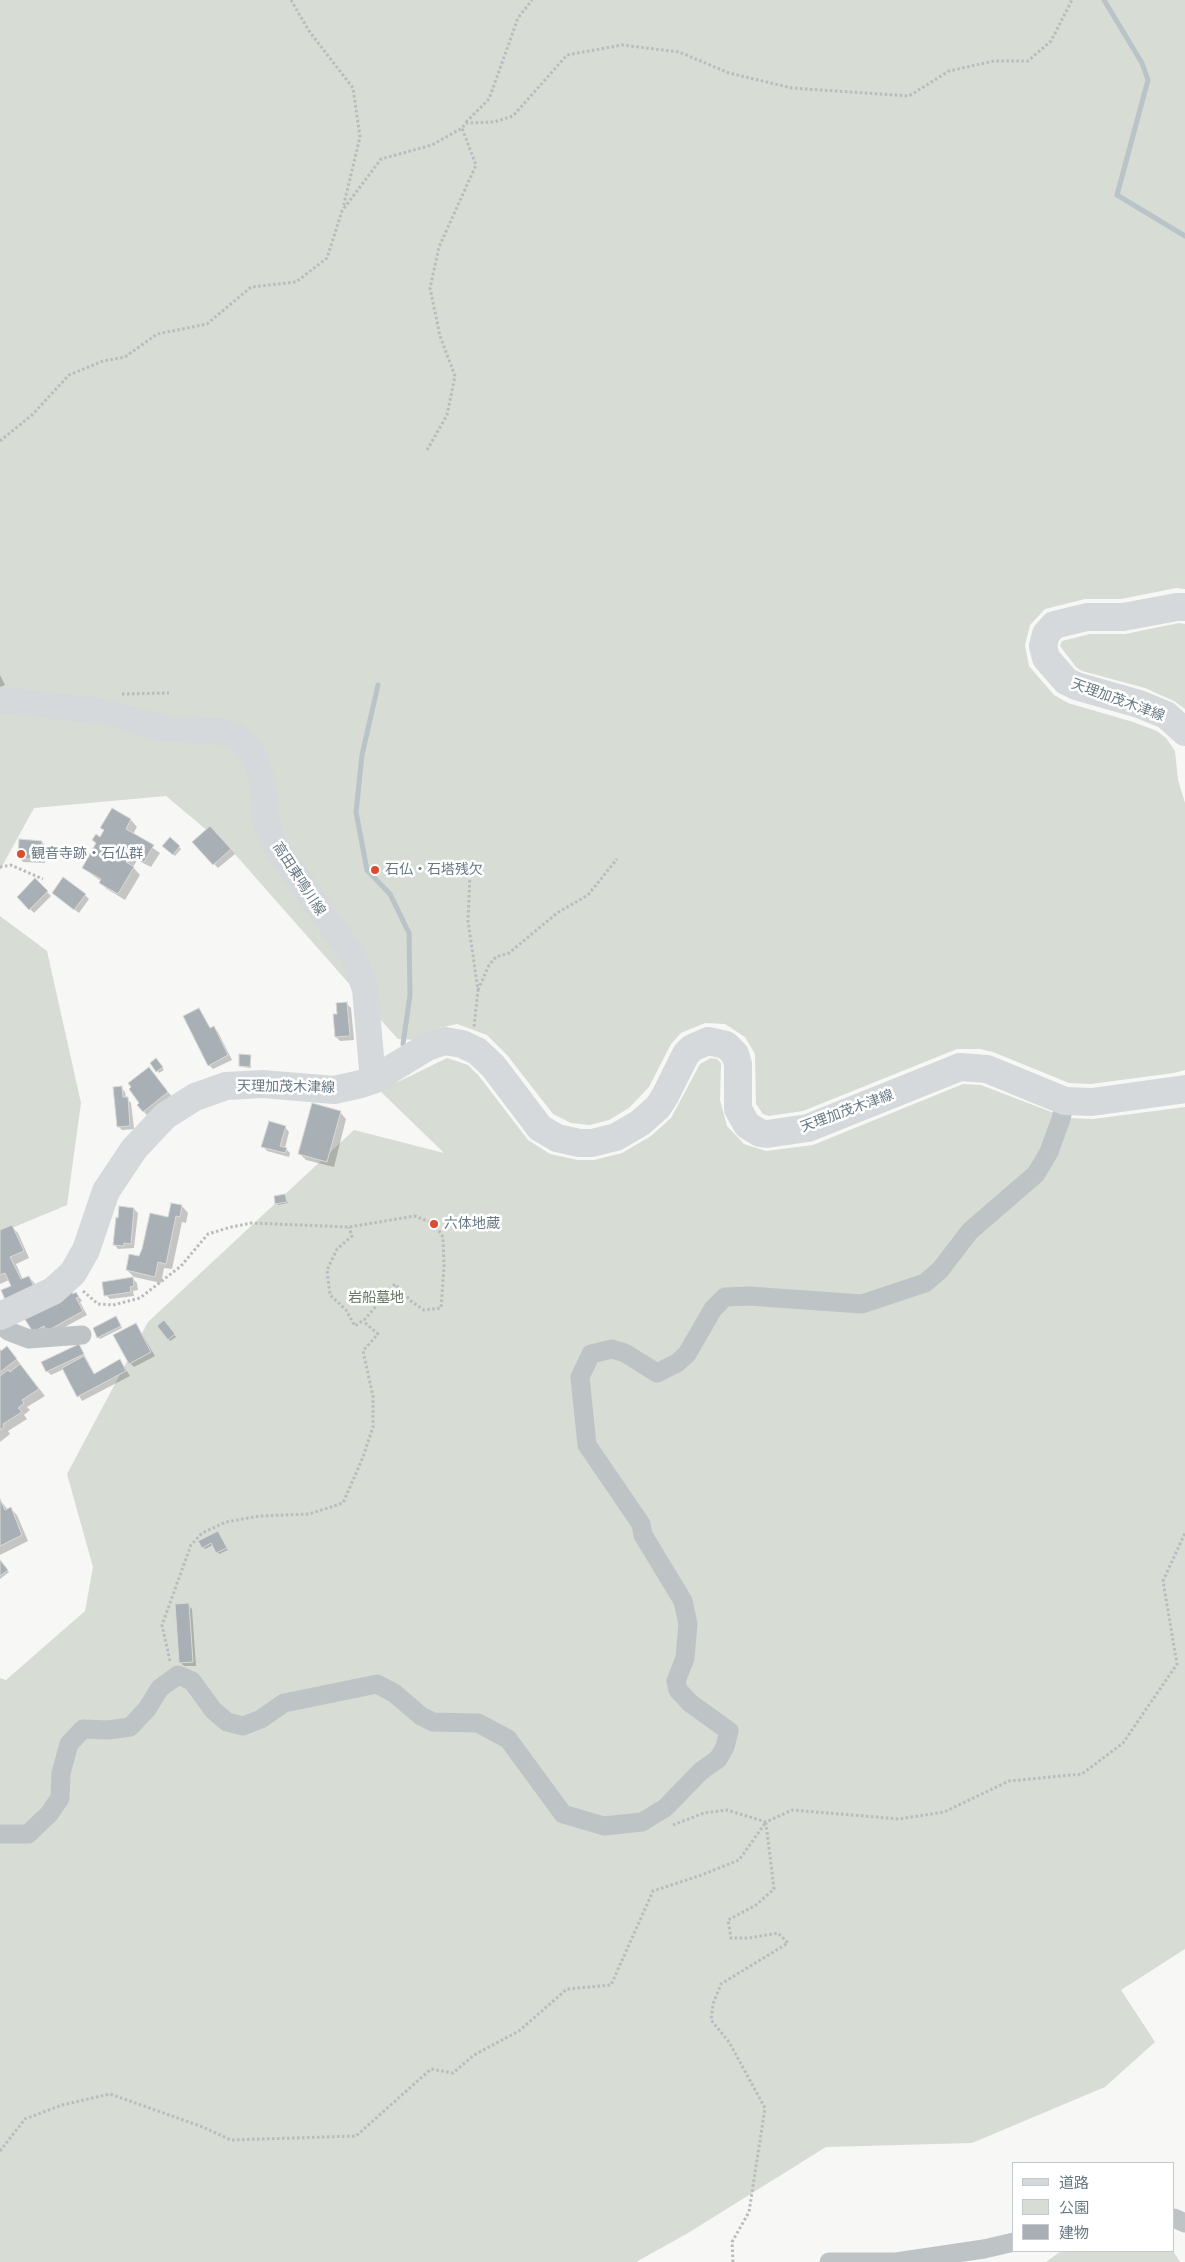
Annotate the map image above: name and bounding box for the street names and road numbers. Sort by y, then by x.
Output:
street label: 天理加茂木津線 [1069,675,1167,725]
street label: 高田東鳴川線 [269,839,329,919]
street label: 天理加茂木津線 [237,1078,335,1096]
street label: 天理加茂木津線 [798,1086,896,1136]

